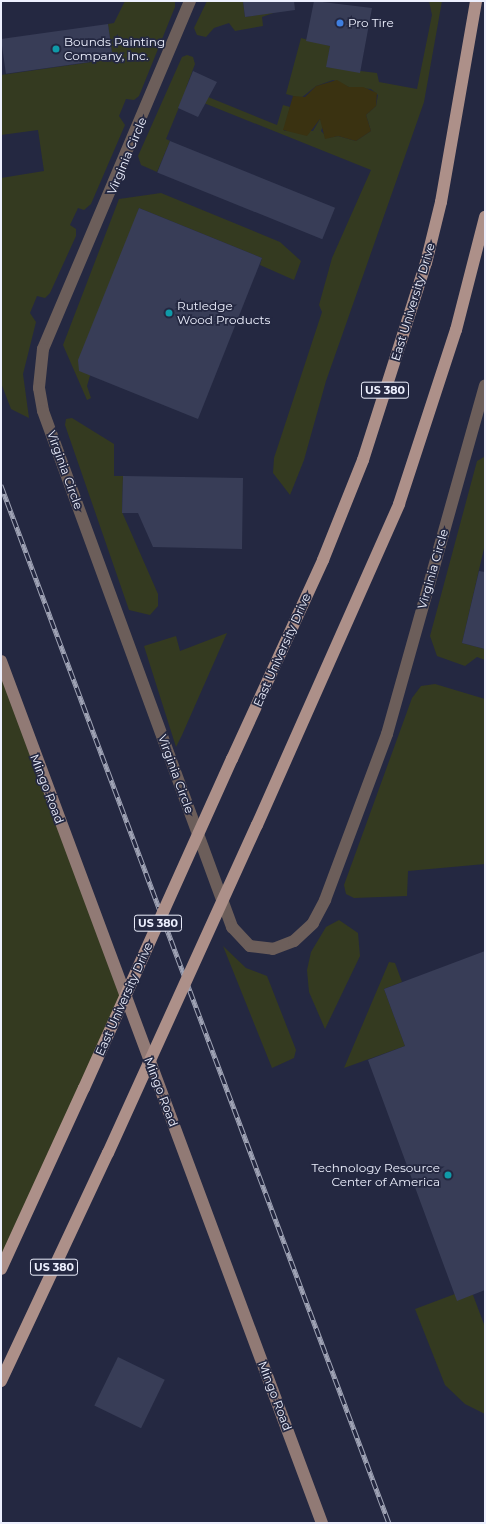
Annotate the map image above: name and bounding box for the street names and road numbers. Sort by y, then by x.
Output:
street label: Virginia Circle [104,115,150,197]
street label: East University Drive [388,241,438,363]
road number: US 380 [360,381,410,399]
street label: Virginia Circle [44,429,86,511]
street label: Virginia Circle [415,527,451,611]
street label: East University Drive [250,591,314,709]
street label: Virginia Circle [155,733,197,815]
street label: Mingo Road [27,752,67,826]
road number: US 380 [133,914,183,932]
street label: East University Drive [92,940,156,1058]
street label: Mingo Road [141,1055,181,1129]
road number: US 380 [29,1258,79,1276]
street label: Mingo Road [255,1359,295,1433]

